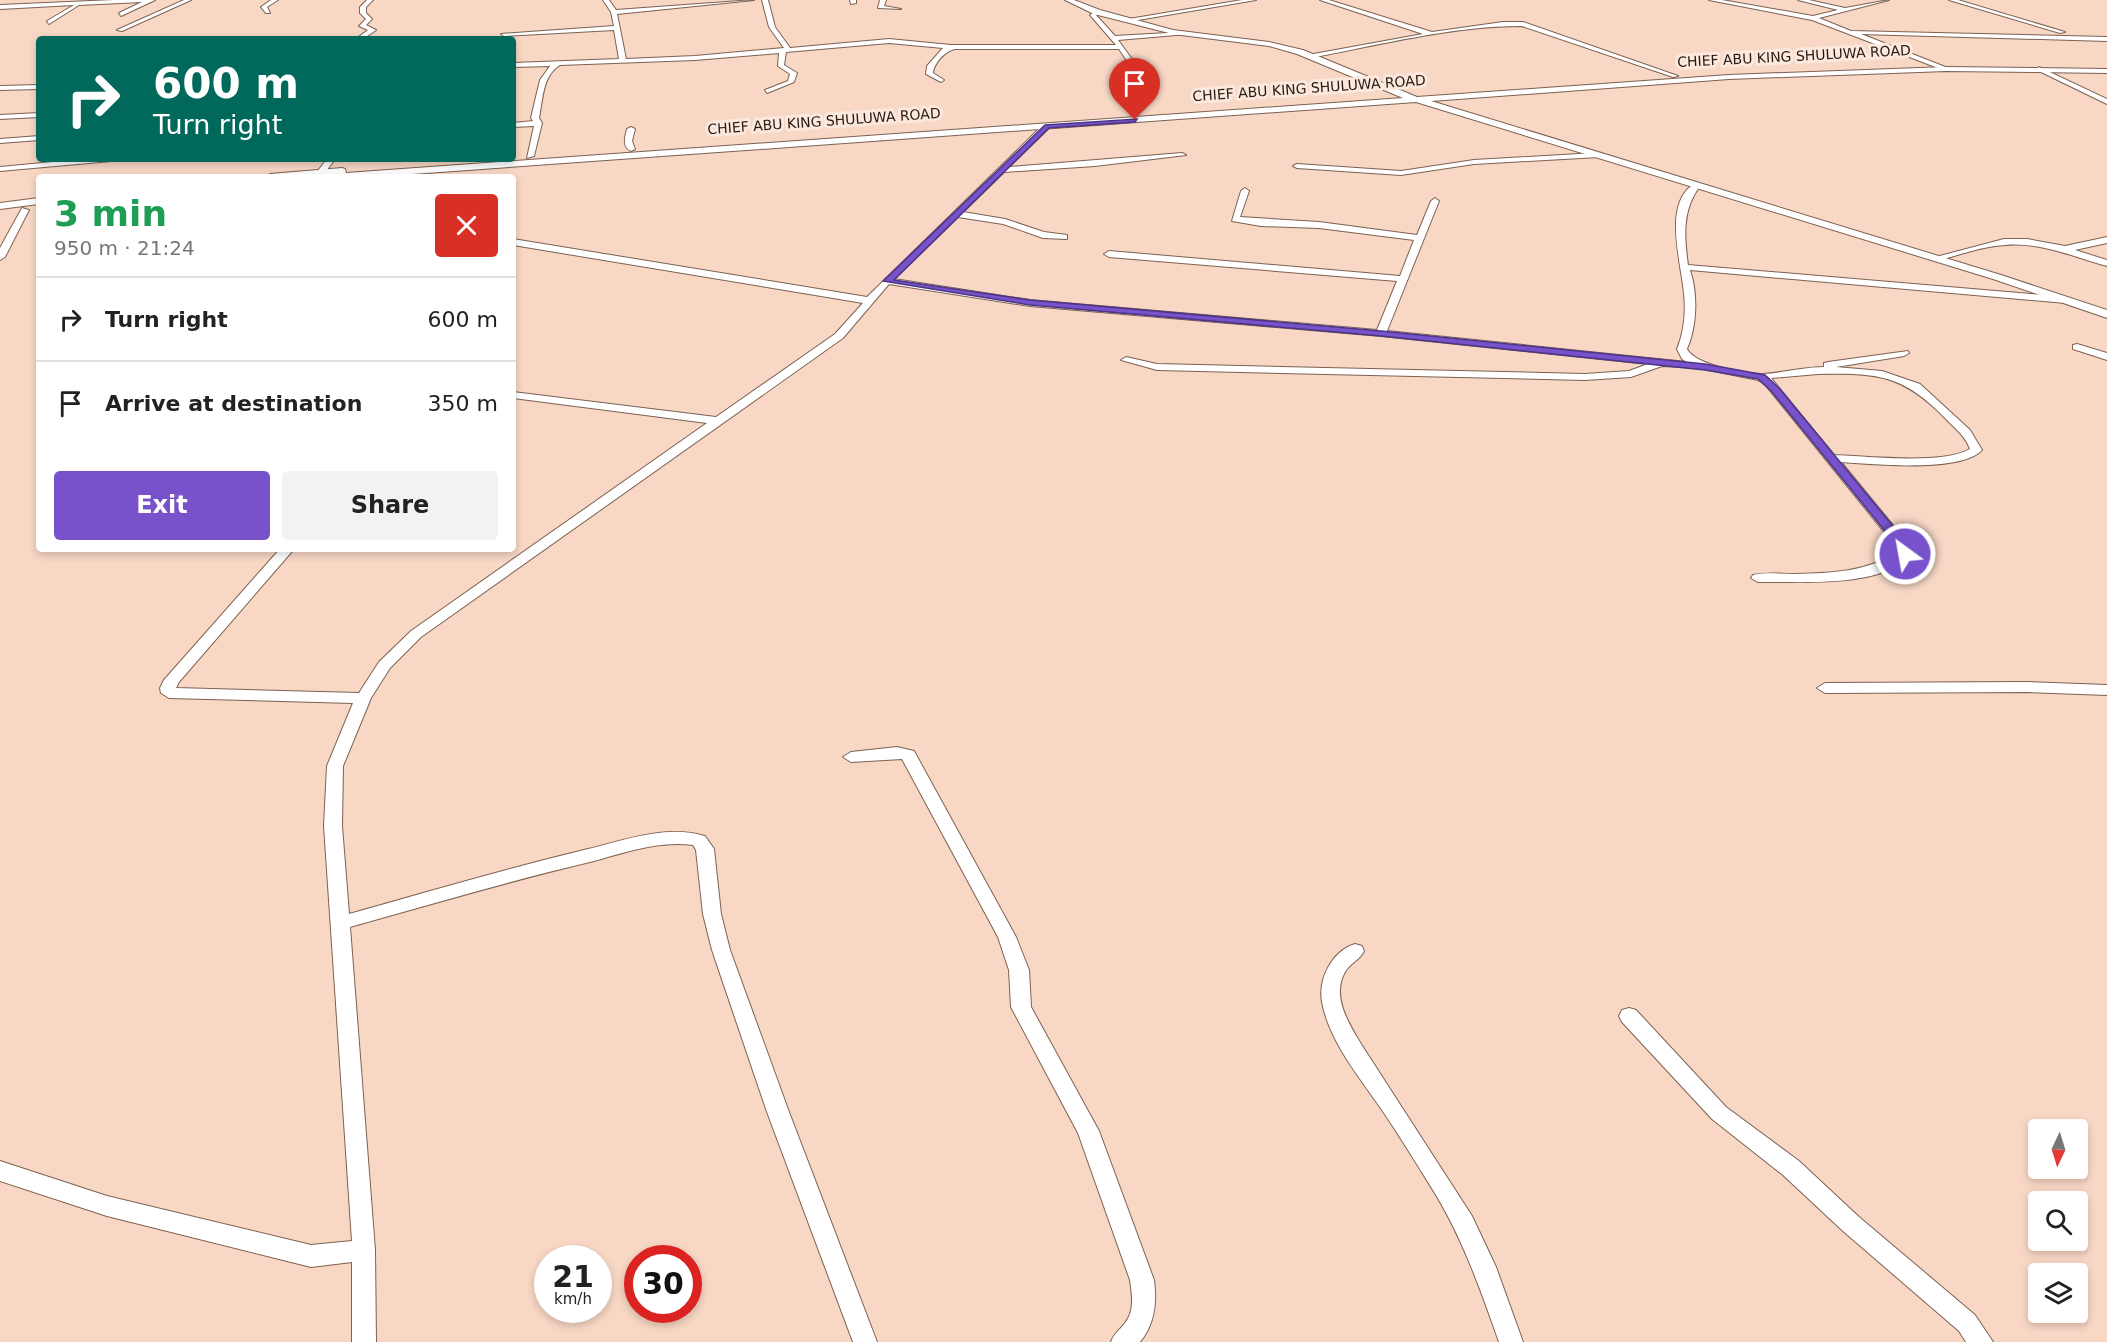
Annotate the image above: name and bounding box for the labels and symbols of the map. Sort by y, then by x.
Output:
street label: CHIEF ABU KING SHULUWA ROAD [1677,42,1911,70]
pin [1109,58,1160,120]
street label: CHIEF ABU KING SHULUWA ROAD [1192,72,1426,104]
street label: CHIEF ABU KING SHULUWA ROAD [707,105,941,137]
position arrow [1873,522,1937,586]
north arrow [2028,1119,2088,1179]
speed limit sign: 30 [624,1245,702,1323]

